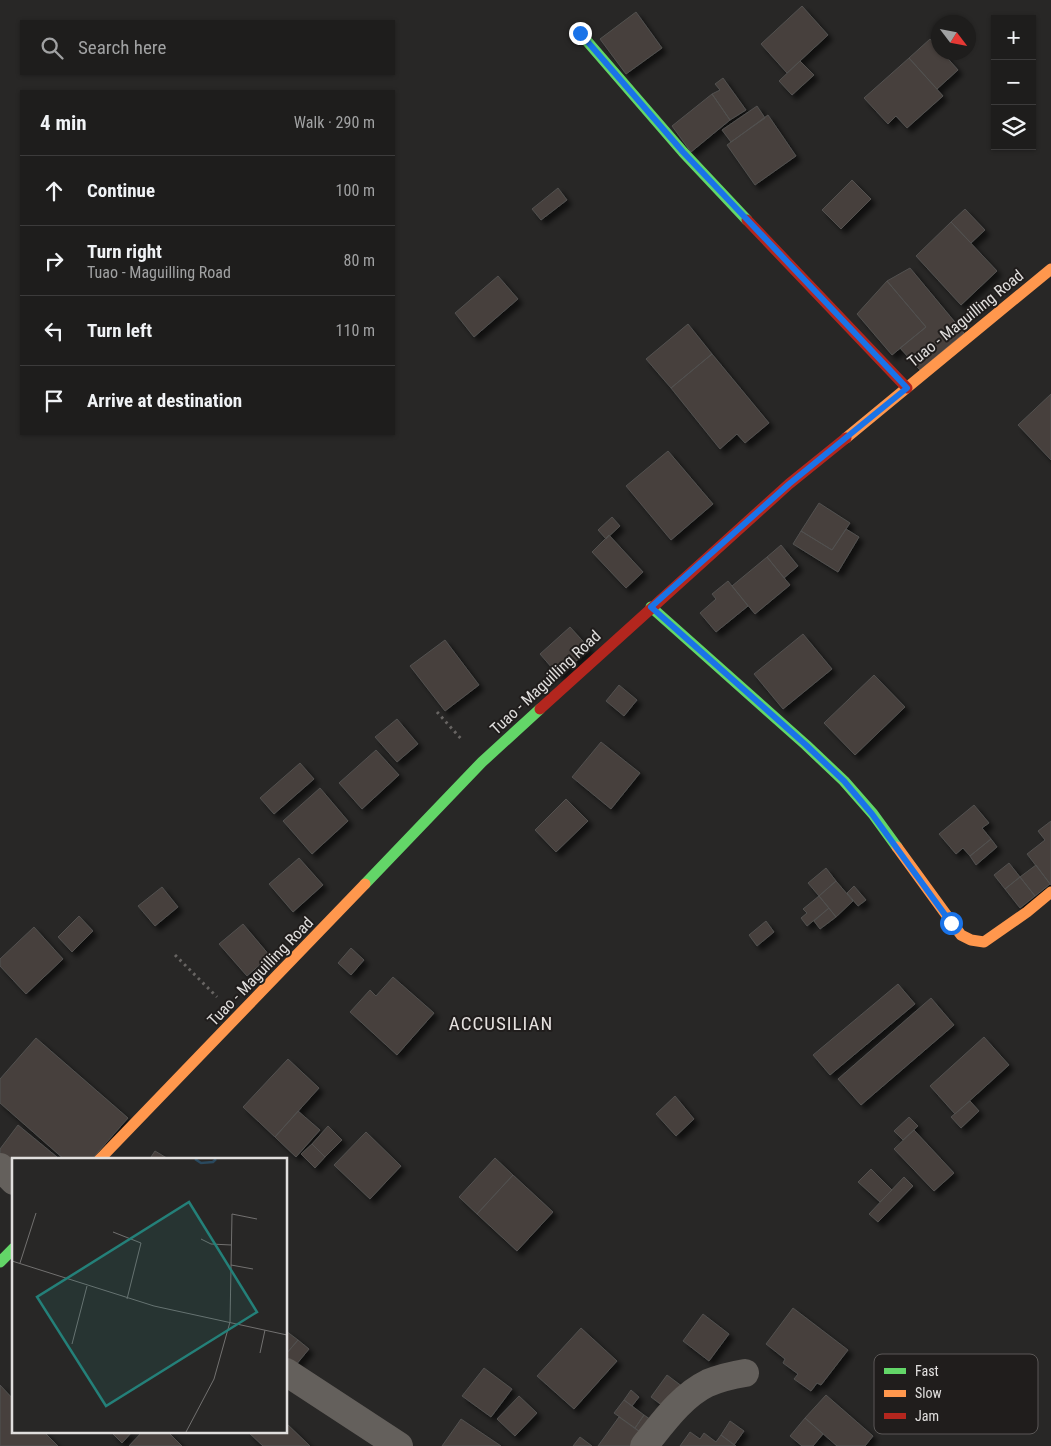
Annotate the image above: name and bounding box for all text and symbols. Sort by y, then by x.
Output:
north arrow [931,15,976,60]
map controls [991,15,1036,150]
button: + [991,15,1036,60]
search box [20,20,395,75]
route end [569,22,592,45]
icon: search [38,34,66,62]
text: Search here [78,36,166,59]
button: − [991,60,1036,105]
button: layers [991,105,1036,150]
text: 4 min [40,111,87,135]
text: Walk · 290 m [294,113,375,132]
icon: ahead [40,177,68,205]
text: Continue [87,179,155,202]
text: 100 m [336,181,375,200]
text: Turn right [87,240,162,263]
icon: right [40,247,68,275]
text: 80 m [343,251,375,270]
text: Tuao - Maguilling Road [87,263,231,282]
street label: Tuao - Maguilling Road [903,266,1027,371]
icon: left [40,317,68,345]
text: Turn left [87,319,152,342]
text: 110 m [336,321,375,340]
icon: arrive [40,387,68,415]
text: Arrive at destination [87,389,242,412]
street label: Tuao - Maguilling Road [486,626,604,738]
route start [940,912,963,935]
street label: Tuao - Maguilling Road [204,913,317,1030]
district label: ACCUSILIAN [449,1012,553,1035]
inset map [12,1158,288,1434]
legend [874,1354,1038,1434]
text: Fast [915,1363,939,1379]
text: Slow [915,1385,942,1401]
text: Jam [915,1408,939,1424]

